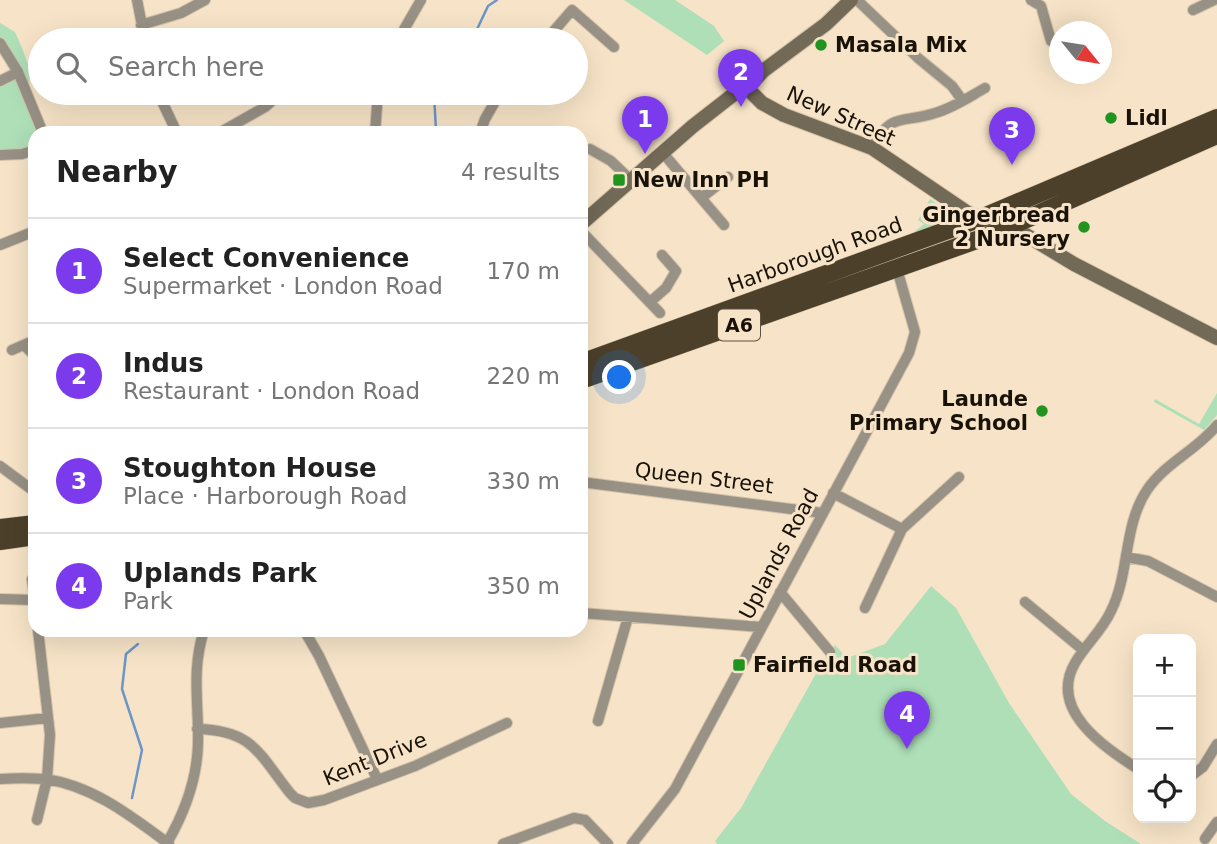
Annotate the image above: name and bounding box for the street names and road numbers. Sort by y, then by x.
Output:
street label: New Street [783,81,899,151]
street label: Harborough Road [725,212,905,298]
road number: A6 [718,310,760,340]
street label: Queen Street [633,458,775,498]
street label: Uplands Road [735,485,823,623]
street label: Kent Drive [320,727,430,791]

